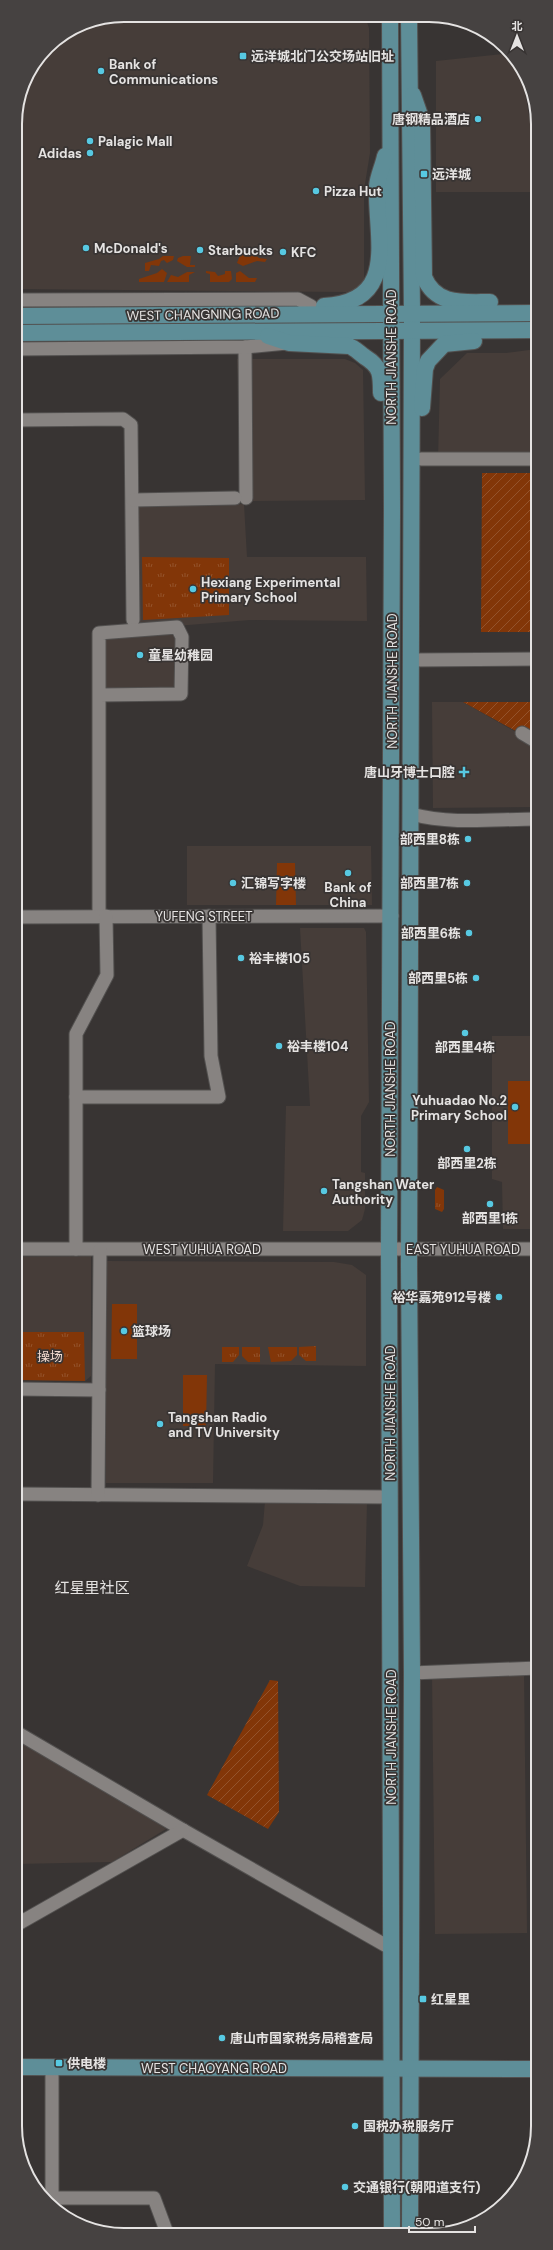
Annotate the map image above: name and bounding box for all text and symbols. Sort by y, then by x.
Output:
north arrow [497,16,537,56]
text: 北 [512,19,523,33]
place label: 远洋城北门公交场站旧址 [251,48,394,65]
marker: 远洋城北门公交场站旧址 [238,51,248,61]
place label: Bank of Communications [109,56,218,88]
marker: Bank of Communications [96,66,106,76]
place label: 唐钢精品酒店 [392,111,470,128]
marker: 唐钢精品酒店 [473,114,483,124]
place label: Palagic Mall [98,133,173,150]
marker: Palagic Mall [85,136,95,146]
place label: Adidas [38,145,82,162]
marker: Adidas [85,148,95,158]
place label: 远洋城 [432,166,471,183]
marker: 远洋城 [419,169,429,179]
place label: Pizza Hut [324,183,382,200]
marker: Pizza Hut [311,186,321,196]
place label: McDonald's [94,240,168,257]
place label: Starbucks [208,242,273,259]
marker: McDonald's [81,243,91,253]
place label: KFC [291,244,316,261]
marker: Starbucks [195,245,205,255]
marker: KFC [278,247,288,257]
street label: NORTH JIANSHE ROAD [383,289,400,425]
street label: WEST CHANGNING ROAD [127,305,280,324]
place label: Hexiang Experimental Primary School [201,574,340,606]
marker: Hexiang Experimental Primary School [188,584,198,594]
street label: NORTH JIANSHE ROAD [384,613,401,749]
place label: 童星幼稚园 [148,647,213,664]
marker: 童星幼稚园 [135,650,145,660]
place label: 唐山牙博士口腔 [364,764,455,781]
marker: 唐山牙博士口腔 [458,766,470,778]
place label: 部西里8栋 [400,831,460,848]
marker: 部西里8栋 [463,834,473,844]
marker: Bank of China [343,868,353,878]
place label: 汇锦写字楼 [241,875,306,892]
place label: 部西里7栋 [400,875,459,892]
marker: 汇锦写字楼 [228,878,238,888]
marker: 部西里7栋 [462,878,472,888]
place label: Bank of China [324,879,372,911]
street label: YUFENG STREET [156,908,252,925]
place label: 部西里6栋 [401,925,461,942]
marker: 部西里6栋 [464,928,474,938]
place label: 裕丰楼105 [249,950,310,967]
marker: 裕丰楼105 [236,953,246,963]
place label: 部西里5栋 [408,970,468,987]
marker: 部西里5栋 [471,973,481,983]
street label: NORTH JIANSHE ROAD [382,1021,399,1157]
marker: 部西里4栋 [460,1028,470,1038]
place label: 裕丰楼104 [287,1038,348,1055]
place label: 部西里4栋 [435,1039,495,1056]
marker: 裕丰楼104 [274,1041,284,1051]
place label: Yuhuadao No.2 Primary School [411,1092,507,1124]
marker: Yuhuadao No.2 Primary School [510,1102,520,1112]
marker: 部西里2栋 [462,1144,472,1154]
place label: 部西里2栋 [437,1155,497,1172]
place label: Tangshan Water Authority [332,1176,435,1208]
marker: Tangshan Water Authority [319,1186,329,1196]
marker: 部西里1栋 [485,1199,495,1209]
place label: 部西里1栋 [462,1210,518,1227]
street label: WEST YUHUA ROAD [143,1241,261,1258]
street label: EAST YUHUA ROAD [406,1241,520,1258]
place label: 裕华嘉苑912号楼 [393,1289,491,1306]
marker: 裕华嘉苑912号楼 [494,1292,504,1302]
place label: 篮球场 [132,1323,171,1340]
marker: 篮球场 [119,1326,129,1336]
street label: NORTH JIANSHE ROAD [382,1345,399,1481]
park label: 操场 [37,1348,63,1365]
place label: Tangshan Radio and TV University [168,1409,280,1441]
marker: Tangshan Radio and TV University [155,1419,165,1429]
district label: 红星里社区 [54,1578,130,1598]
street label: NORTH JIANSHE ROAD [383,1669,400,1805]
place label: 红星里 [431,1991,470,2008]
marker: 红星里 [418,1994,428,2004]
place label: 唐山市国家税务局稽查局 [230,2030,373,2047]
marker: 唐山市国家税务局稽查局 [217,2033,227,2043]
place label: 供电楼 [67,2055,106,2072]
marker: 供电楼 [54,2058,64,2068]
street label: WEST CHAOYANG ROAD [141,2060,287,2077]
place label: 国税办税服务厅 [363,2118,454,2135]
marker: 国税办税服务厅 [350,2121,360,2131]
place label: 交通银行(朝阳道支行) [353,2179,481,2196]
marker: 交通银行(朝阳道支行) [340,2182,350,2192]
scale bar [409,2208,475,2234]
text: 50 m [415,2214,444,2230]

